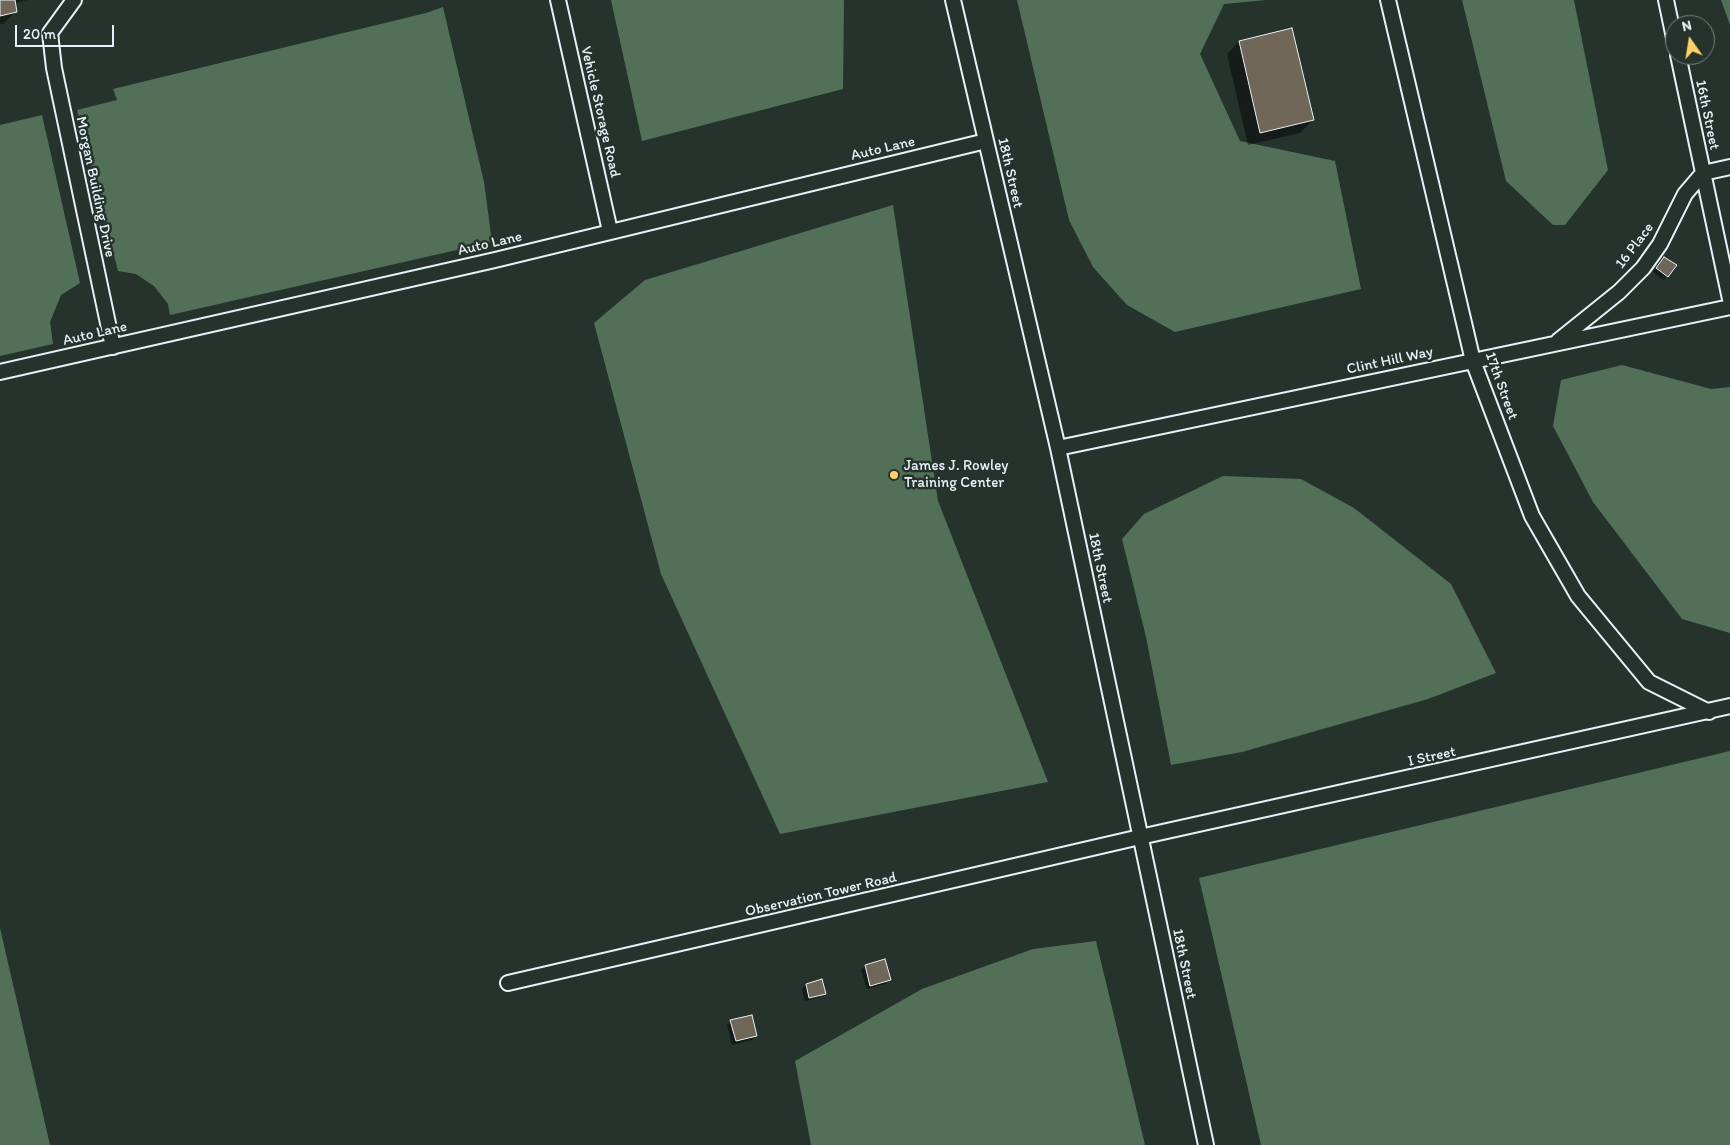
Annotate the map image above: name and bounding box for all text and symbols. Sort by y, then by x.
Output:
scale bar [18,15,116,47]
north arrow [1665,15,1715,65]
text: N [1680,17,1693,35]
text: 20 m [23,25,56,43]
street label: Vehicle Storage Road [576,45,624,179]
street label: 16th Street [1691,78,1723,152]
street label: Morgan Building Drive [71,115,119,259]
street label: Auto Lane [849,133,917,165]
street label: 18th Street [993,136,1027,210]
street label: 16 Place [1612,219,1658,273]
street label: Auto Lane [456,228,524,260]
street label: Auto Lane [61,318,129,350]
street label: Clint Hill Way [1345,343,1435,379]
street label: 17th Street [1480,350,1522,422]
place label: James J. Rowley Training Center [904,457,1008,492]
marker: James J. Rowley Training Center [888,469,900,481]
street label: 18th Street [1084,531,1116,605]
street label: I Street [1406,743,1458,771]
street label: Observation Tower Road [743,869,899,921]
street label: 18th Street [1168,927,1200,1001]

